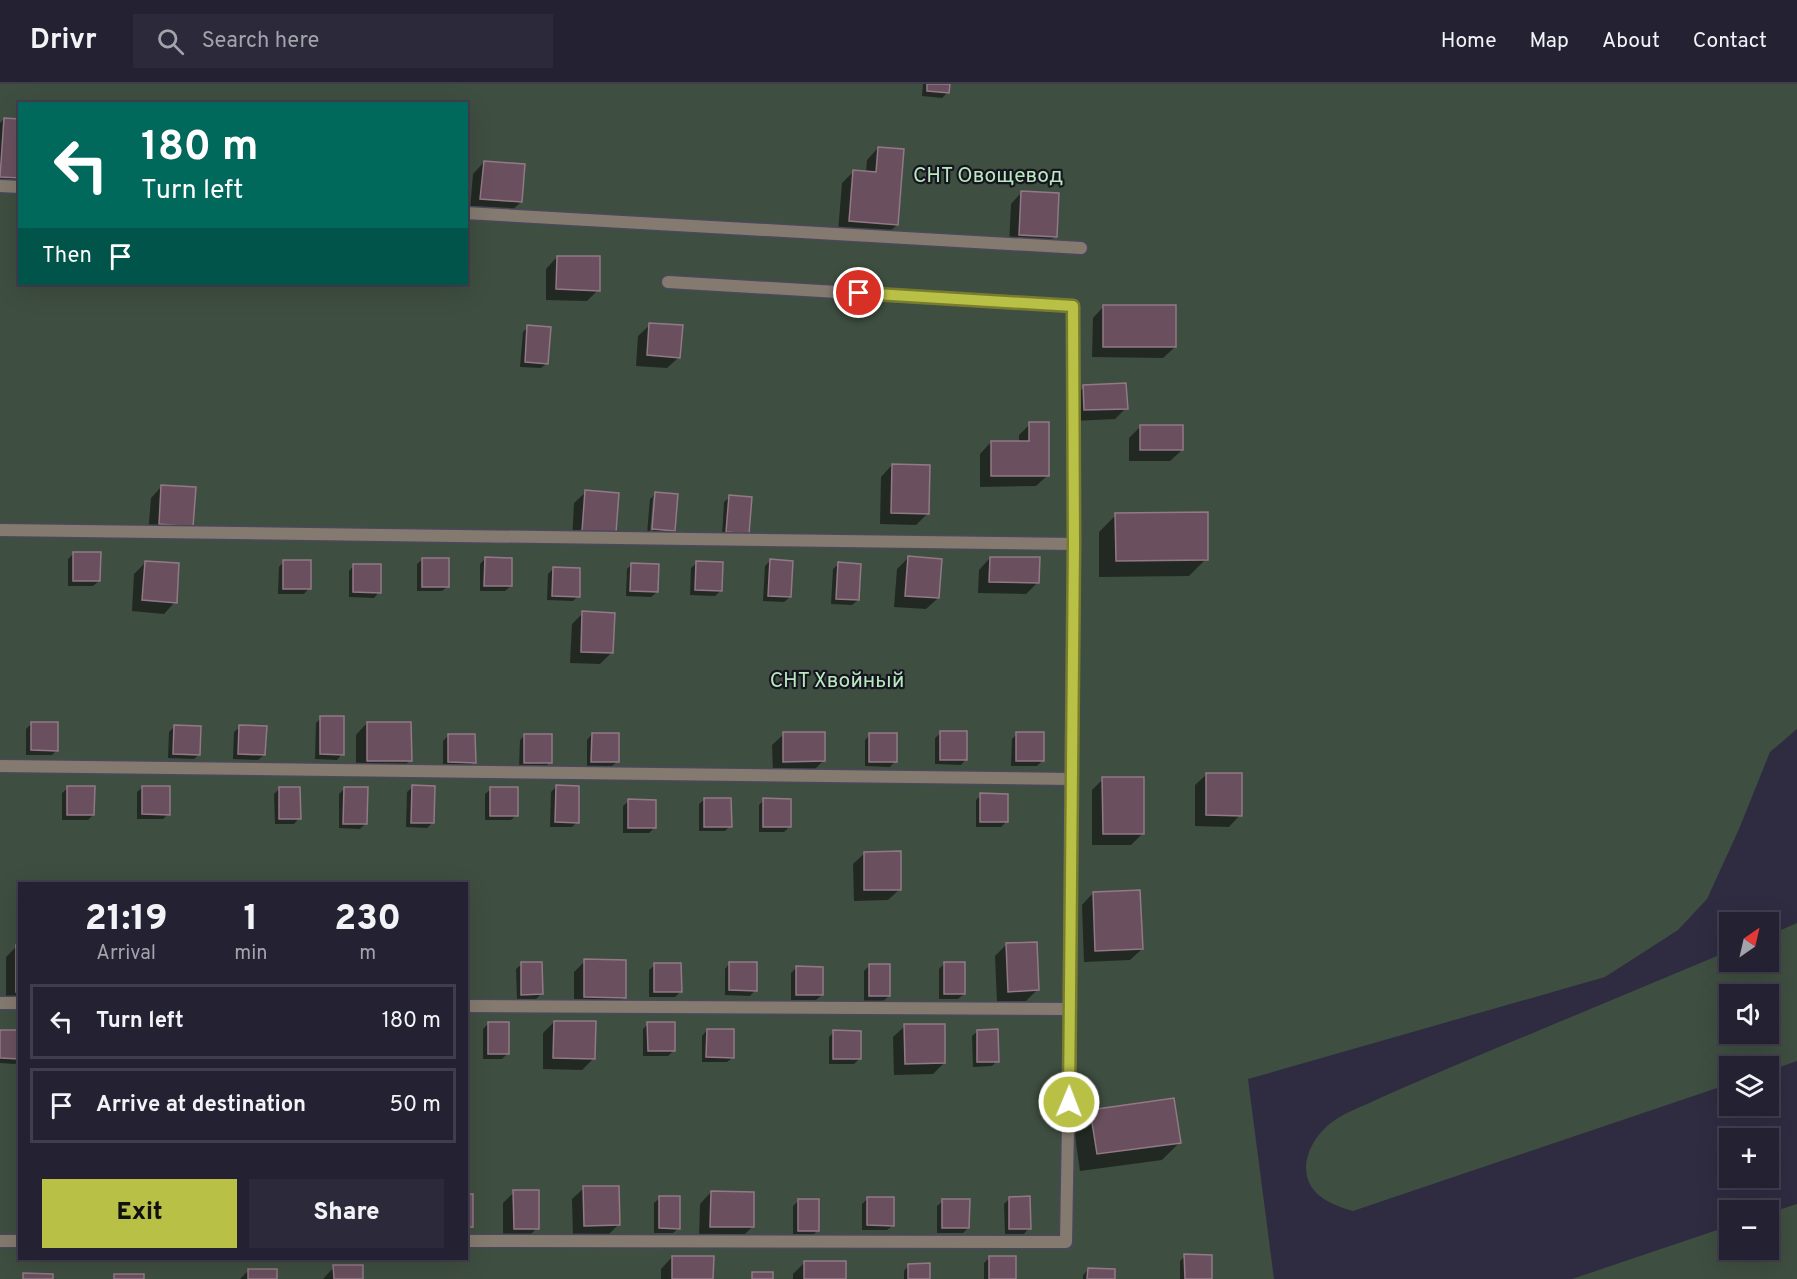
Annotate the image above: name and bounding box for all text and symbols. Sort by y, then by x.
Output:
search box [133,14,553,68]
text: Drivr [30,23,97,59]
icon: search [154,25,187,58]
text: Search here [202,28,319,55]
text: Home [1441,28,1497,55]
text: Map [1530,28,1569,55]
text: About [1602,28,1660,55]
text: Contact [1693,28,1767,55]
text: 180 m [141,122,258,175]
icon: left [42,126,120,204]
park label: СНТ Овощевод [913,163,1063,190]
text: Turn left [141,174,243,208]
icon: arrive [104,240,137,273]
text: Then [42,243,92,270]
pin [833,267,884,318]
icon: arrive [842,276,875,309]
park label: СНТ Хвойный [770,668,904,695]
text: 21:19 [85,897,168,943]
text: 1 [244,897,258,943]
text: 230 [334,897,401,943]
north arrow [1719,912,1779,972]
map controls [1719,912,1779,1260]
text: Arrival [96,941,156,967]
text: min [234,941,268,967]
text: m [359,941,376,967]
button: sound [1719,984,1779,1044]
icon: left [45,1005,78,1038]
text: Turn left [96,1008,184,1035]
text: 180 m [382,1008,441,1035]
button: layers [1719,1056,1779,1116]
position arrow [1037,1070,1101,1134]
icon: arrive [45,1089,78,1122]
text: Arrive at destination [96,1092,306,1119]
text: 50 m [389,1092,441,1119]
button: + [1719,1128,1779,1188]
button: Exit [42,1179,237,1248]
button: Share [249,1179,444,1248]
button: − [1719,1200,1779,1260]

